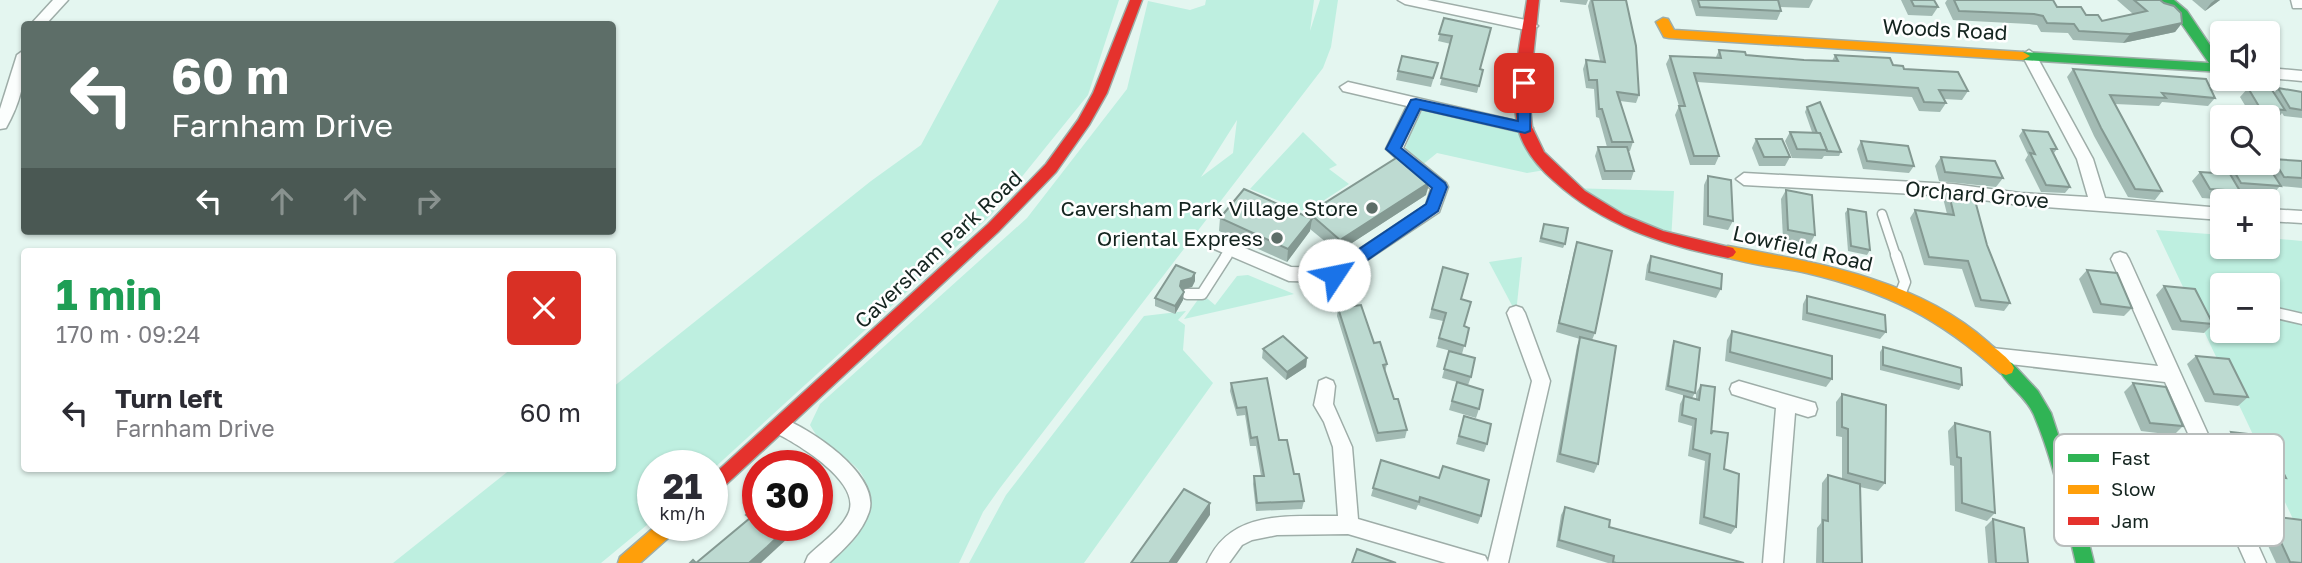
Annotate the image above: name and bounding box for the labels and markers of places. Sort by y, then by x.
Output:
pin [1494,53,1554,113]
place label: Caversham Park Village Store [1061,195,1358,221]
marker: Caversham Park Village Store [1364,200,1380,216]
place label: Oriental Express [1097,225,1263,251]
marker: Oriental Express [1269,230,1285,246]

